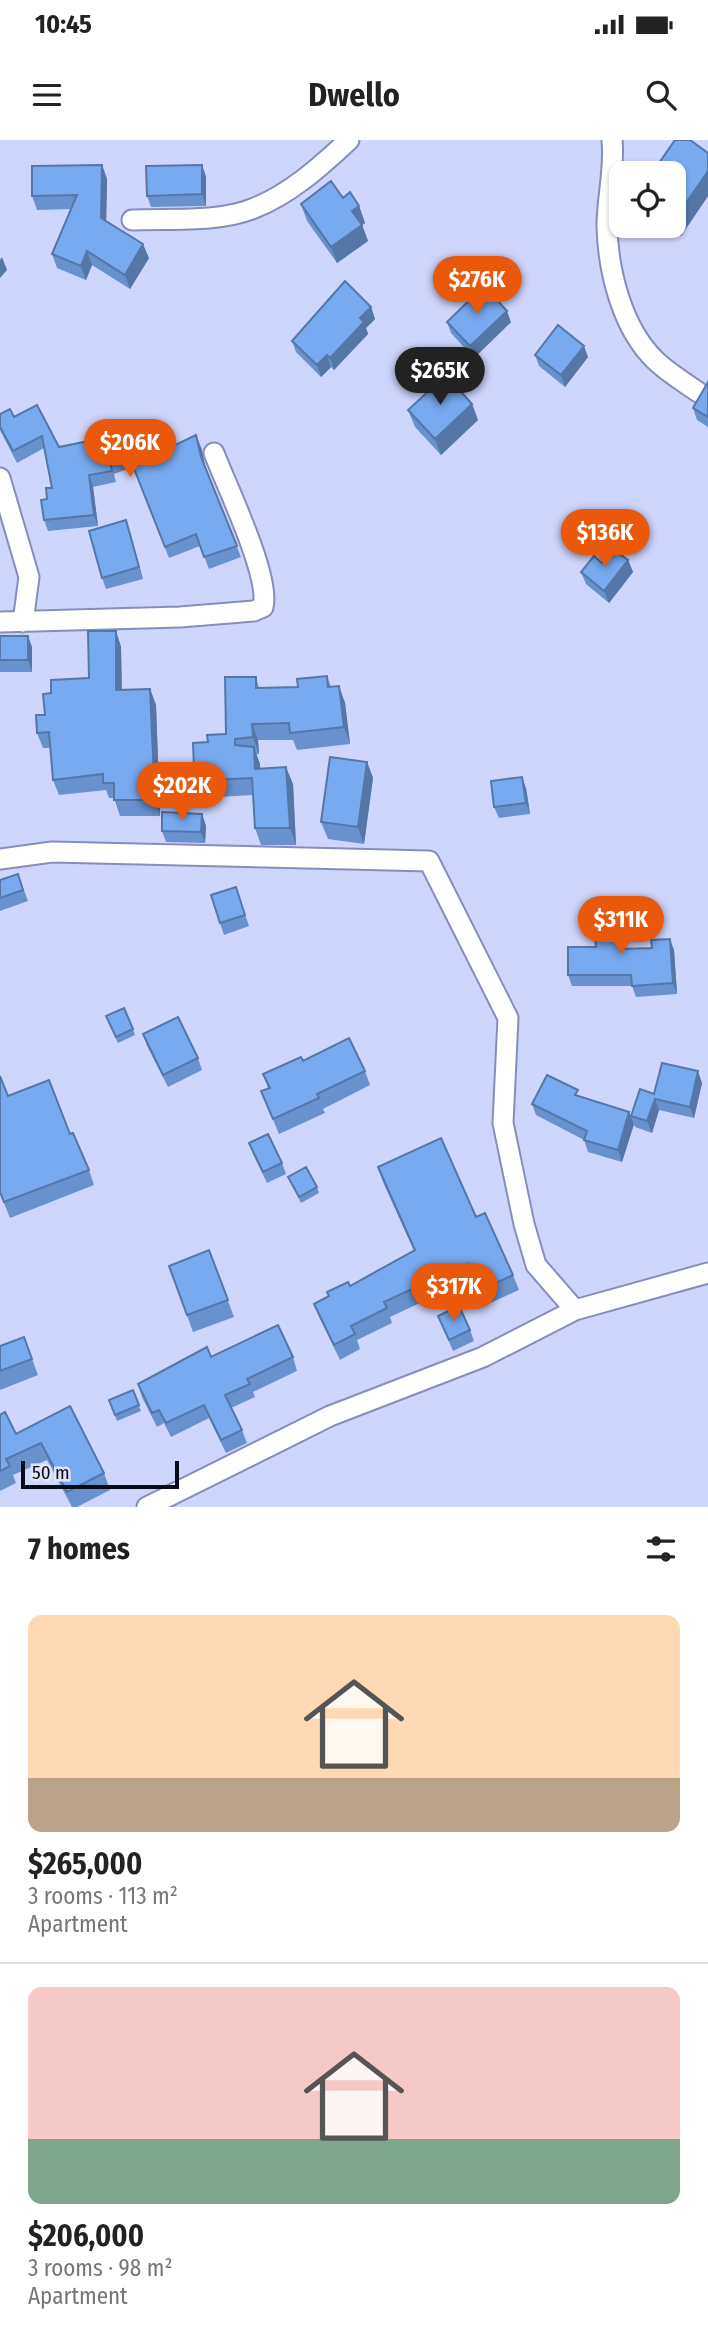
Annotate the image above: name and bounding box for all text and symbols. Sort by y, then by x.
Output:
text: 10:45 [35,9,92,40]
icon: menu [28,76,66,114]
text: Dwello [308,76,400,114]
icon: search [642,76,680,114]
map controls [609,161,686,238]
button: locate [609,161,686,238]
pin: $276K [428,256,526,316]
text: $276K [449,265,505,293]
pin: $265K [391,348,489,407]
text: $265K [411,356,469,384]
pin: $206K [81,420,179,479]
text: $206K [100,428,160,456]
pin: $136K [556,510,654,569]
text: $136K [577,518,633,546]
pin: $202K [133,762,231,822]
text: $202K [153,771,211,799]
pin: $311K [572,896,670,956]
text: $311K [594,905,648,933]
pin: $317K [405,1264,503,1323]
text: $317K [427,1272,481,1300]
scale bar [21,1458,178,1490]
text: 50 m [32,1461,70,1484]
icon: filters [642,1530,680,1568]
text: 7 homes [28,1531,130,1567]
icon: home [291,1661,417,1787]
text: $265,000 [28,1846,142,1882]
text: 3 rooms · 113 m² [28,1882,178,1910]
text: Apartment [28,1910,128,1938]
icon: home [291,2033,417,2159]
text: $206,000 [28,2218,144,2254]
text: 3 rooms · 98 m² [28,2254,173,2282]
text: Apartment [28,2282,128,2310]

